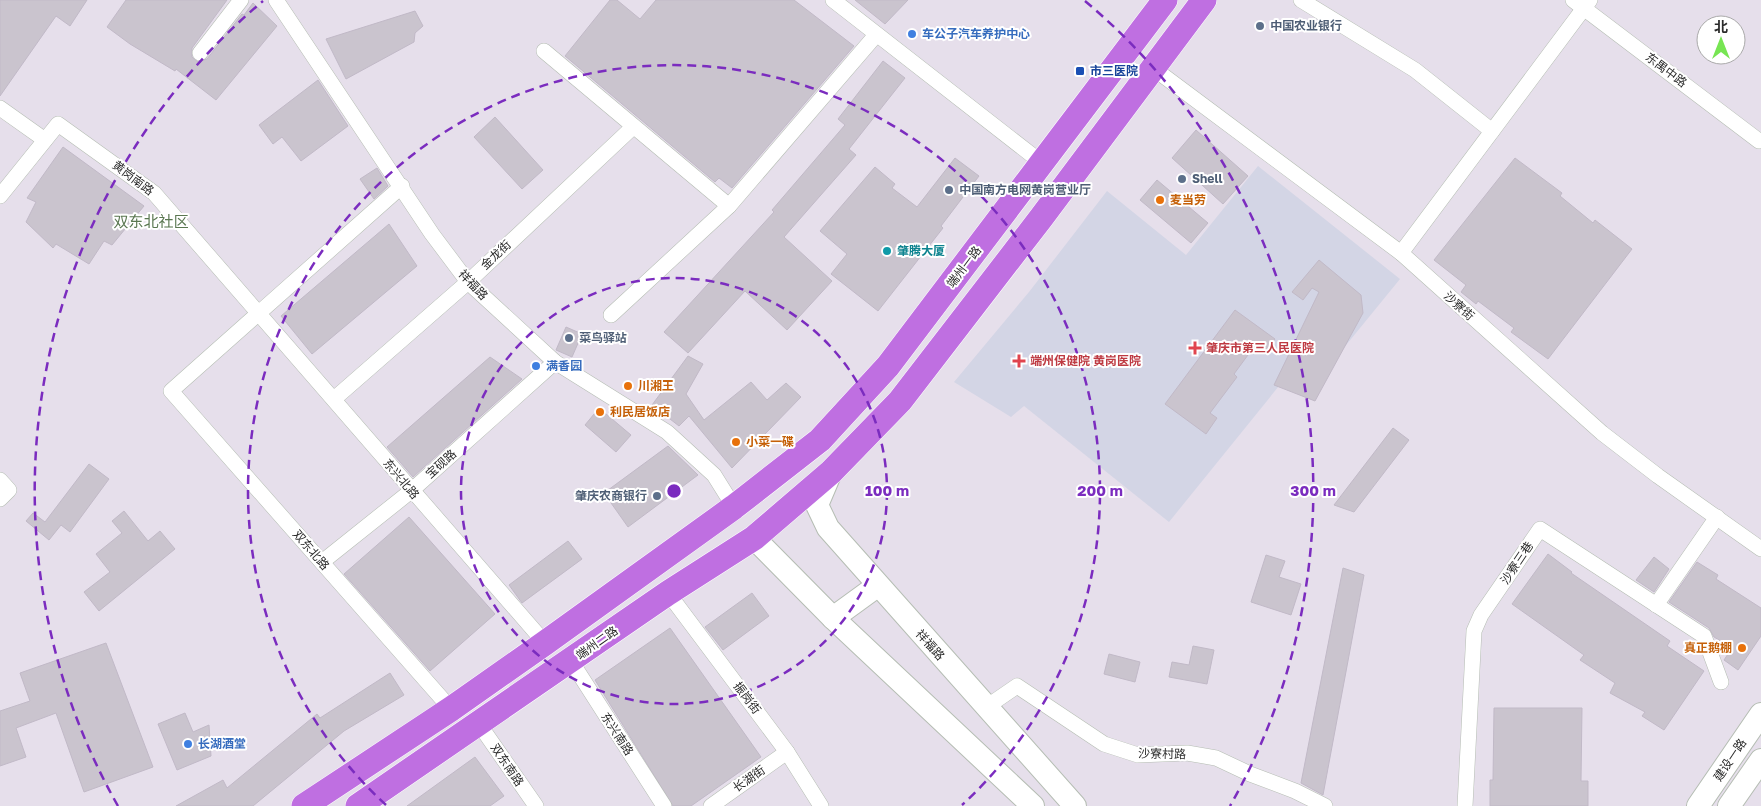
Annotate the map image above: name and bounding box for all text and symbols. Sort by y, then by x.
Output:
north arrow [1696,15,1746,65]
place label: 中国农业银行 [1270,18,1342,33]
text: 北 [1714,18,1728,35]
marker: 中国农业银行 [1254,20,1266,32]
place label: 车公子汽车养护中心 [922,26,1030,41]
marker: 车公子汽车养护中心 [906,28,918,40]
street label: 东禺中路 [1643,49,1690,90]
place label: 市三医院 [1090,63,1138,78]
marker: 市三医院 [1074,65,1086,77]
street label: 黄岗南路 [110,157,157,198]
place label: Shell [1192,171,1222,186]
marker: Shell [1176,173,1188,185]
place label: 中国南方电网黄岗营业厅 [959,182,1091,197]
marker: 中国南方电网黄岗营业厅 [943,184,955,196]
place label: 麦当劳 [1170,192,1206,207]
marker: 麦当劳 [1154,194,1166,206]
district label: 双东北社区 [113,212,189,230]
street label: 金龙街 [477,237,514,272]
place label: 肇腾大厦 [897,243,945,258]
street label: 端州一路 [943,243,984,290]
marker: 肇腾大厦 [881,245,893,257]
street label: 祥福路 [456,266,491,303]
street label: 沙寮街 [1441,288,1478,323]
place label: 菜鸟驿站 [579,330,627,345]
marker: 菜鸟驿站 [563,332,575,344]
place label: 肇庆市第三人民医院 [1206,340,1314,355]
marker: 肇庆市第三人民医院 [1188,341,1202,355]
place label: 端州保健院 黄岗医院 [1030,353,1141,368]
marker: 端州保健院 黄岗医院 [1012,354,1026,368]
place label: 满香园 [546,358,582,373]
marker: 满香园 [530,360,542,372]
place label: 川湘王 [638,378,674,393]
marker: 川湘王 [622,380,634,392]
place label: 利民居饭店 [610,404,670,419]
marker: 利民居饭店 [594,406,606,418]
place label: 小菜一碟 [746,434,794,449]
marker: 小菜一碟 [730,436,742,448]
street label: 宝砚路 [422,446,459,481]
street label: 东兴北路 [380,455,423,502]
text: 100 m [865,481,909,499]
text: 200 m [1077,481,1123,499]
text: 300 m [1290,481,1336,499]
centre of rings [665,482,683,500]
place label: 肇庆农商银行 [575,488,647,503]
marker: 肇庆农商银行 [651,490,663,502]
street label: 双东北路 [290,527,333,573]
street label: 沙寮三巷 [1497,539,1536,587]
street label: 端州二路 [573,623,621,663]
street label: 祥福路 [913,626,948,663]
place label: 真正鹅棚 [1684,640,1732,655]
marker: 真正鹅棚 [1736,642,1748,654]
street label: 振岗街 [731,679,764,717]
street label: 东兴南路 [598,710,637,758]
place label: 长湖酒堂 [198,736,246,751]
street label: 建设一路 [1710,736,1749,784]
marker: 长湖酒堂 [182,738,194,750]
street label: 双东南路 [488,741,527,789]
street label: 沙寮村路 [1138,746,1186,761]
street label: 长湖街 [730,762,768,795]

